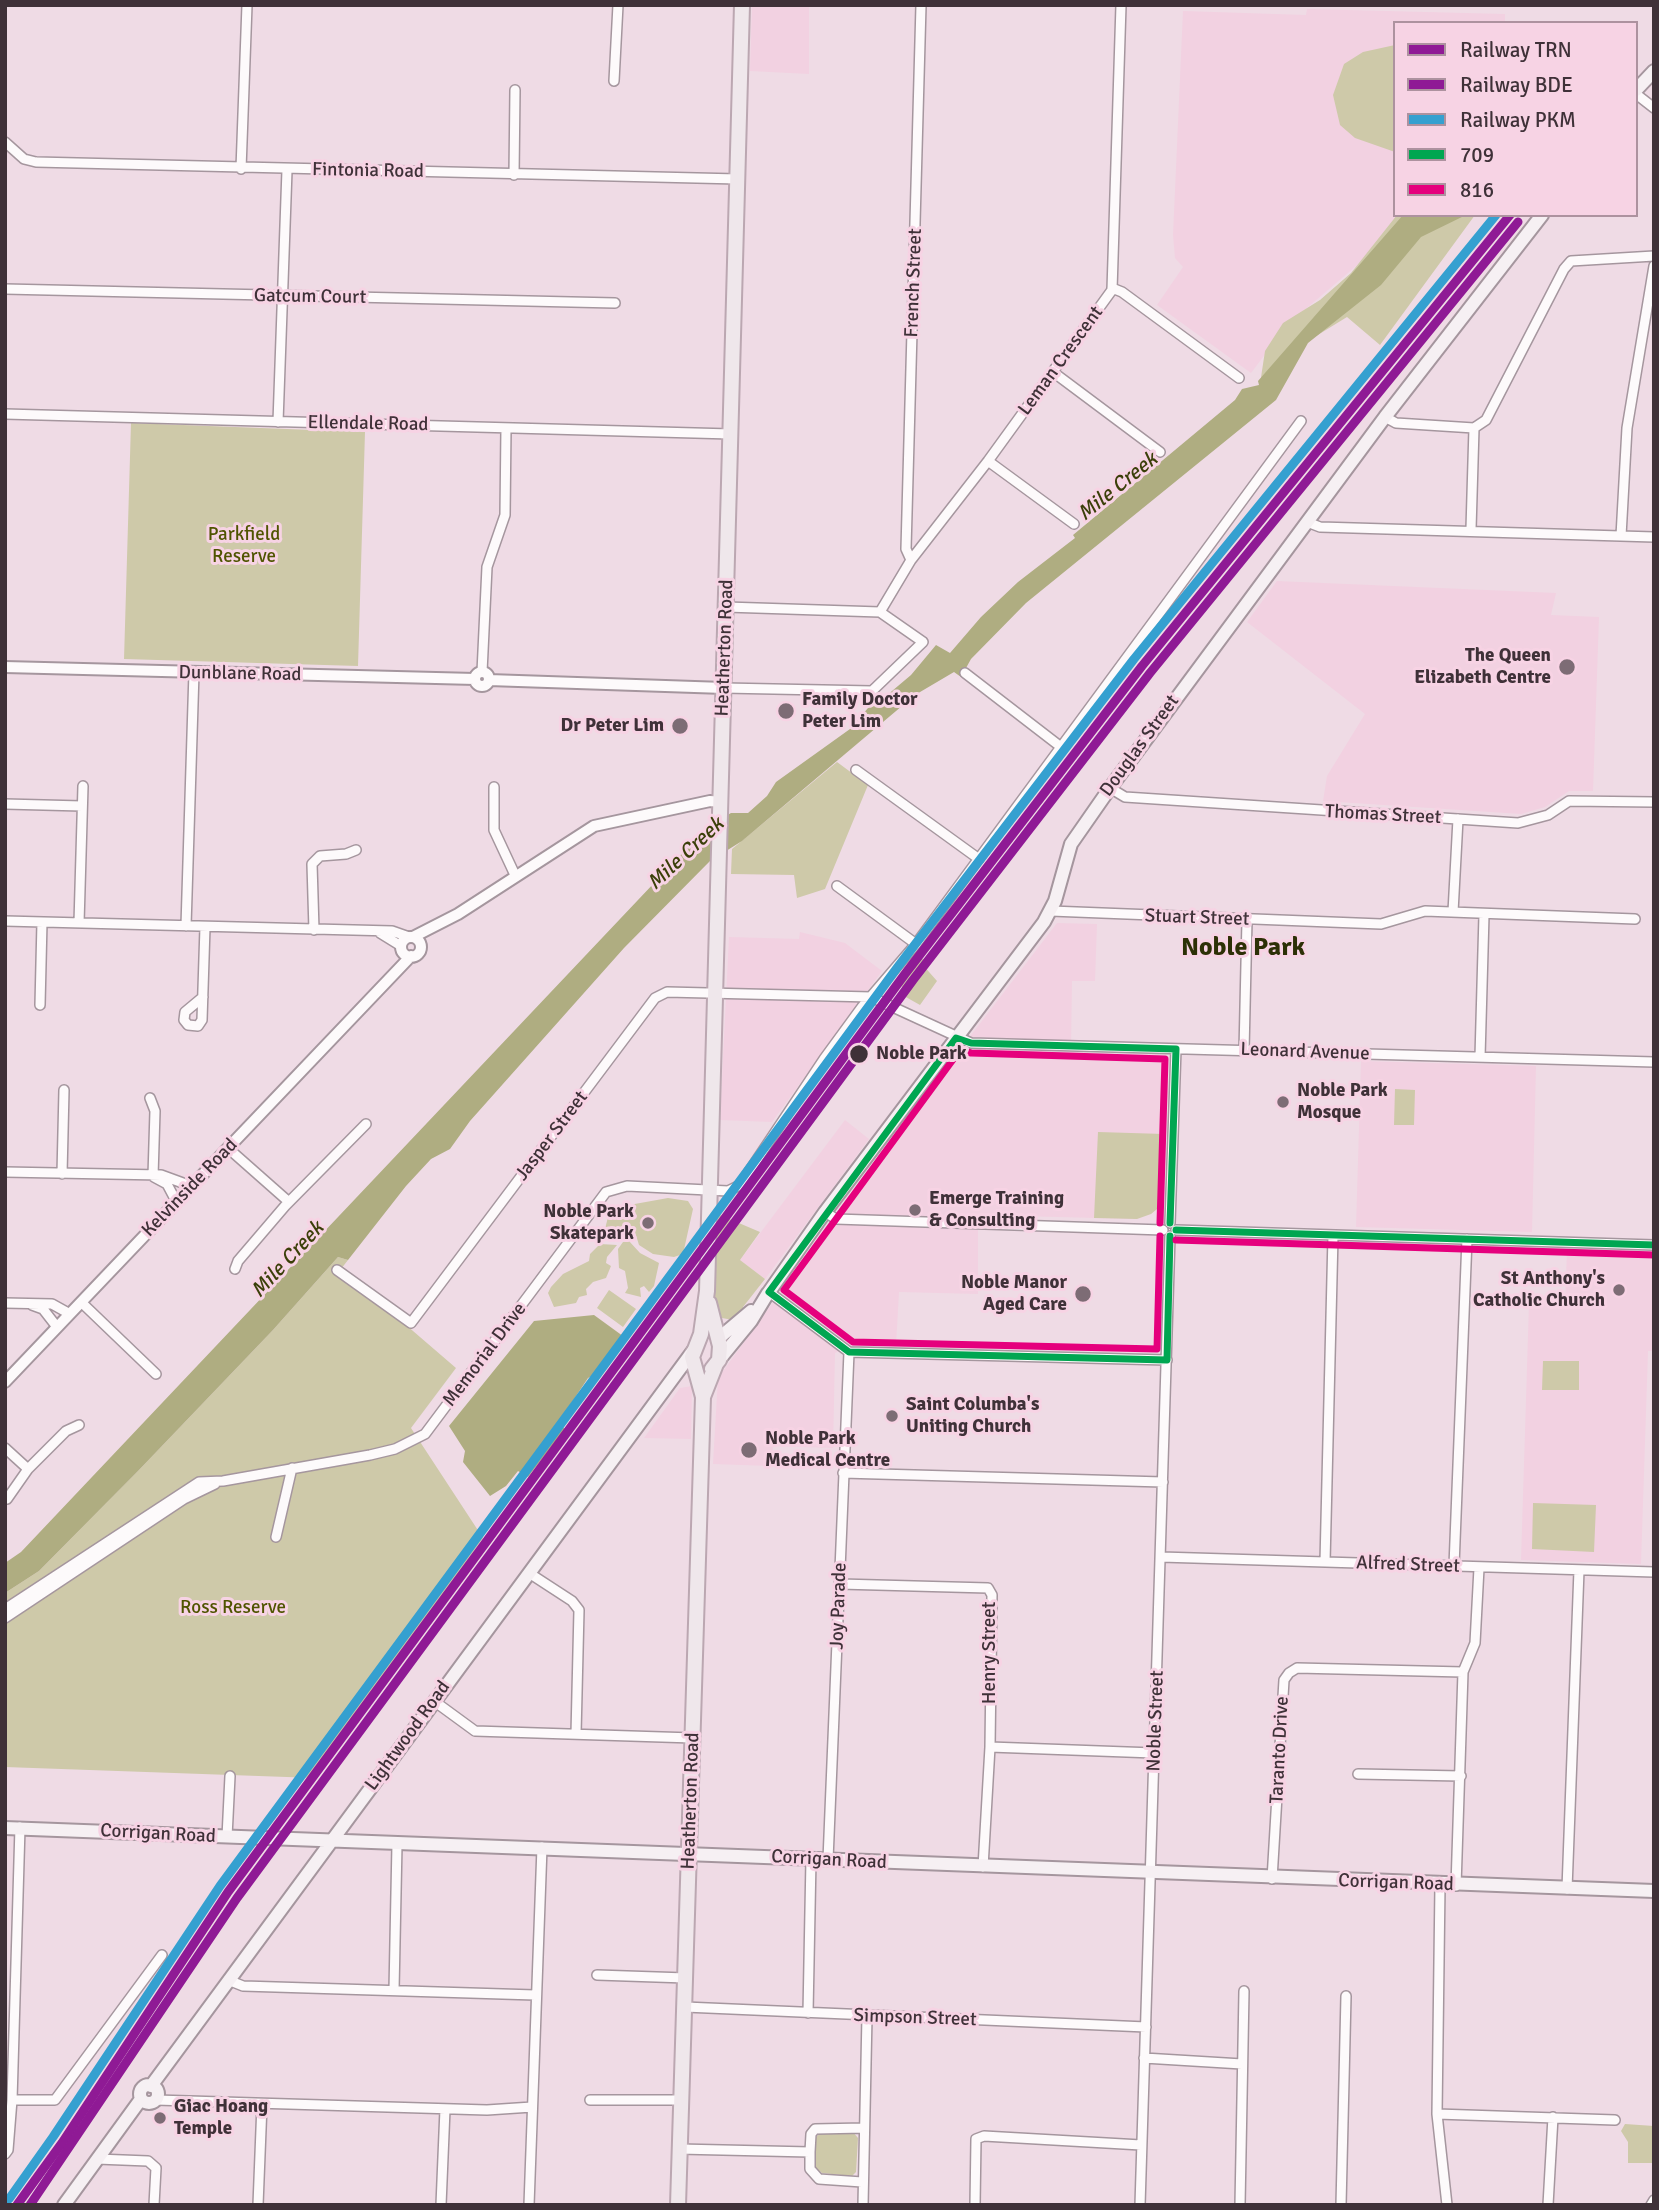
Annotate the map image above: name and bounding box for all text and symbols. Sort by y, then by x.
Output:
legend [1393,21,1638,217]
text: Railway TRN [1460,37,1572,63]
text: Railway BDE [1460,72,1573,98]
text: Railway PKM [1460,107,1576,133]
text: 709 [1460,142,1494,168]
street label: Fintonia Road [312,159,424,183]
text: 816 [1460,177,1494,203]
street label: French Street [901,228,927,338]
street label: Gatcum Court [254,285,366,309]
street label: Leman Crescent [1014,302,1108,420]
street label: Ellendale Road [307,412,429,436]
water label: Mile Creek [1073,447,1163,527]
park label: Parkfield Reserve [208,524,280,568]
street label: Heatherton Road [711,579,739,717]
place label: The Queen Elizabeth Centre [1414,645,1551,689]
marker: The Queen Elizabeth Centre [1557,657,1577,677]
street label: Dunblane Road [178,662,302,686]
place label: Family Doctor Peter Lim [802,689,918,733]
street label: Douglas Street [1096,691,1184,801]
marker: Family Doctor Peter Lim [776,701,796,721]
place label: Dr Peter Lim [561,715,664,737]
marker: Dr Peter Lim [670,716,690,736]
street label: Thomas Street [1324,801,1442,829]
water label: Mile Creek [643,812,729,896]
street label: Stuart Street [1144,905,1250,931]
district label: Noble Park [1181,932,1305,964]
street label: Leonard Avenue [1240,1038,1370,1066]
marker: Noble Park [848,1043,870,1065]
place label: Noble Park [876,1043,967,1065]
place label: Noble Park Mosque [1297,1080,1388,1124]
street label: Jasper Street [511,1087,593,1185]
marker: Noble Park Mosque [1275,1094,1291,1110]
street label: Kelvinside Road [137,1134,243,1242]
place label: Emerge Training & Consulting [929,1188,1064,1232]
place label: Noble Park Skatepark [543,1201,634,1245]
marker: Emerge Training & Consulting [907,1202,923,1218]
marker: Noble Park Skatepark [640,1215,656,1231]
water label: Mile Creek [246,1217,330,1303]
place label: St Anthony's Catholic Church [1473,1268,1605,1312]
place label: Noble Manor Aged Care [961,1272,1067,1316]
marker: St Anthony's Catholic Church [1611,1282,1627,1298]
marker: Noble Manor Aged Care [1073,1284,1093,1304]
street label: Memorial Drive [439,1299,531,1411]
place label: Saint Columba's Uniting Church [906,1394,1039,1438]
marker: Saint Columba's Uniting Church [884,1408,900,1424]
place label: Noble Park Medical Centre [765,1428,890,1472]
marker: Noble Park Medical Centre [739,1440,759,1460]
street label: Alfred Street [1356,1552,1460,1578]
street label: Joy Parade [826,1562,852,1650]
park label: Ross Reserve [180,1597,286,1619]
street label: Henry Street [979,1602,1001,1704]
street label: Noble Street [1143,1670,1169,1772]
street label: Lightwood Road [361,1677,455,1795]
street label: Taranto Drive [1266,1696,1294,1804]
street label: Heatherton Road [677,1732,705,1870]
street label: Corrigan Road [100,1820,216,1848]
street label: Corrigan Road [771,1846,887,1874]
street label: Corrigan Road [1338,1870,1454,1896]
street label: Simpson Street [853,2004,977,2032]
place label: Giac Hoang Temple [174,2096,268,2140]
marker: Giac Hoang Temple [152,2110,168,2126]

